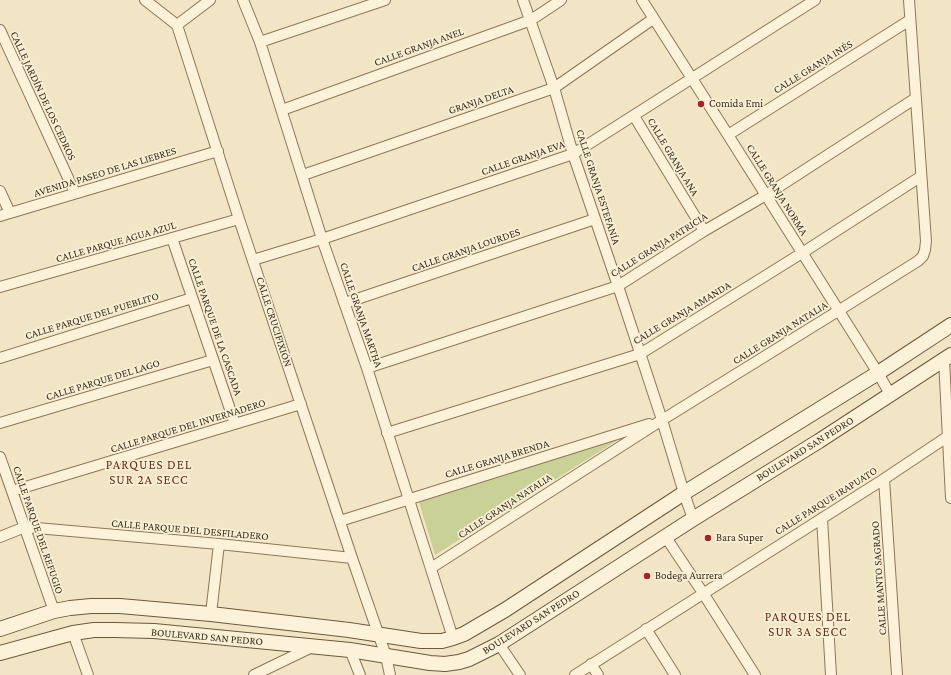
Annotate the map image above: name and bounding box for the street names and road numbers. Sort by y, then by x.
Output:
street label: CALLE GRANJA ANEL [372,25,466,69]
street label: CALLE JARDÍN DE LOS CEDROS [7,29,79,163]
street label: CALLE GRANJA INÉS [771,37,855,97]
street label: GRANJA DELTA [447,83,515,117]
street label: CALLE GRANJA ANA [644,115,702,199]
street label: CALLE GRANJA ESTEFANÍA [573,128,623,246]
street label: CALLE GRANJA EVA [480,138,566,178]
street label: CALLE GRANJA NORMA [743,142,811,238]
street label: AVENIDA PASEO DE LAS LIEBRES [32,144,178,200]
street label: CALLE GRANJA PATRICIA [608,210,710,280]
street label: CALLE PARQUE AGUA AZUL [54,218,178,266]
street label: CALLE GRANJA LOURDES [410,225,522,275]
street label: CALLE PARQUE DE LA CASCADA [185,256,245,398]
street label: CALLE GRANJA MARTHA [337,261,385,369]
street label: CALLE CRUCIFIXIÓN [253,275,295,369]
street label: CALLE GRANJA AMANDA [631,279,733,347]
street label: CALLE PARQUE DEL PUEBLITO [24,289,160,343]
street label: CALLE GRANJA NATALIA [730,298,830,368]
street label: CALLE PARQUE DEL LAGO [44,356,162,404]
street label: CALLE PARQUE DEL INVERNADERO [109,396,267,456]
street label: BOULEVARD SAN PEDRO [754,414,856,484]
street label: CALLE GRANJA BRENDA [443,437,551,481]
street label: CALLE PARQUE DEL REFUGIO [10,464,66,596]
street label: CALLE PARQUE IRAPUATO [772,464,880,538]
street label: CALLE GRANJA NATALIA [456,471,554,541]
street label: CALLE PARQUE DEL DESFILADERO [111,517,269,543]
street label: CALLE MANTO SAGRADO [868,520,890,636]
street label: BOULEVARD SAN PEDRO [480,587,582,657]
street label: BOULEVARD SAN PEDRO [150,626,264,648]

